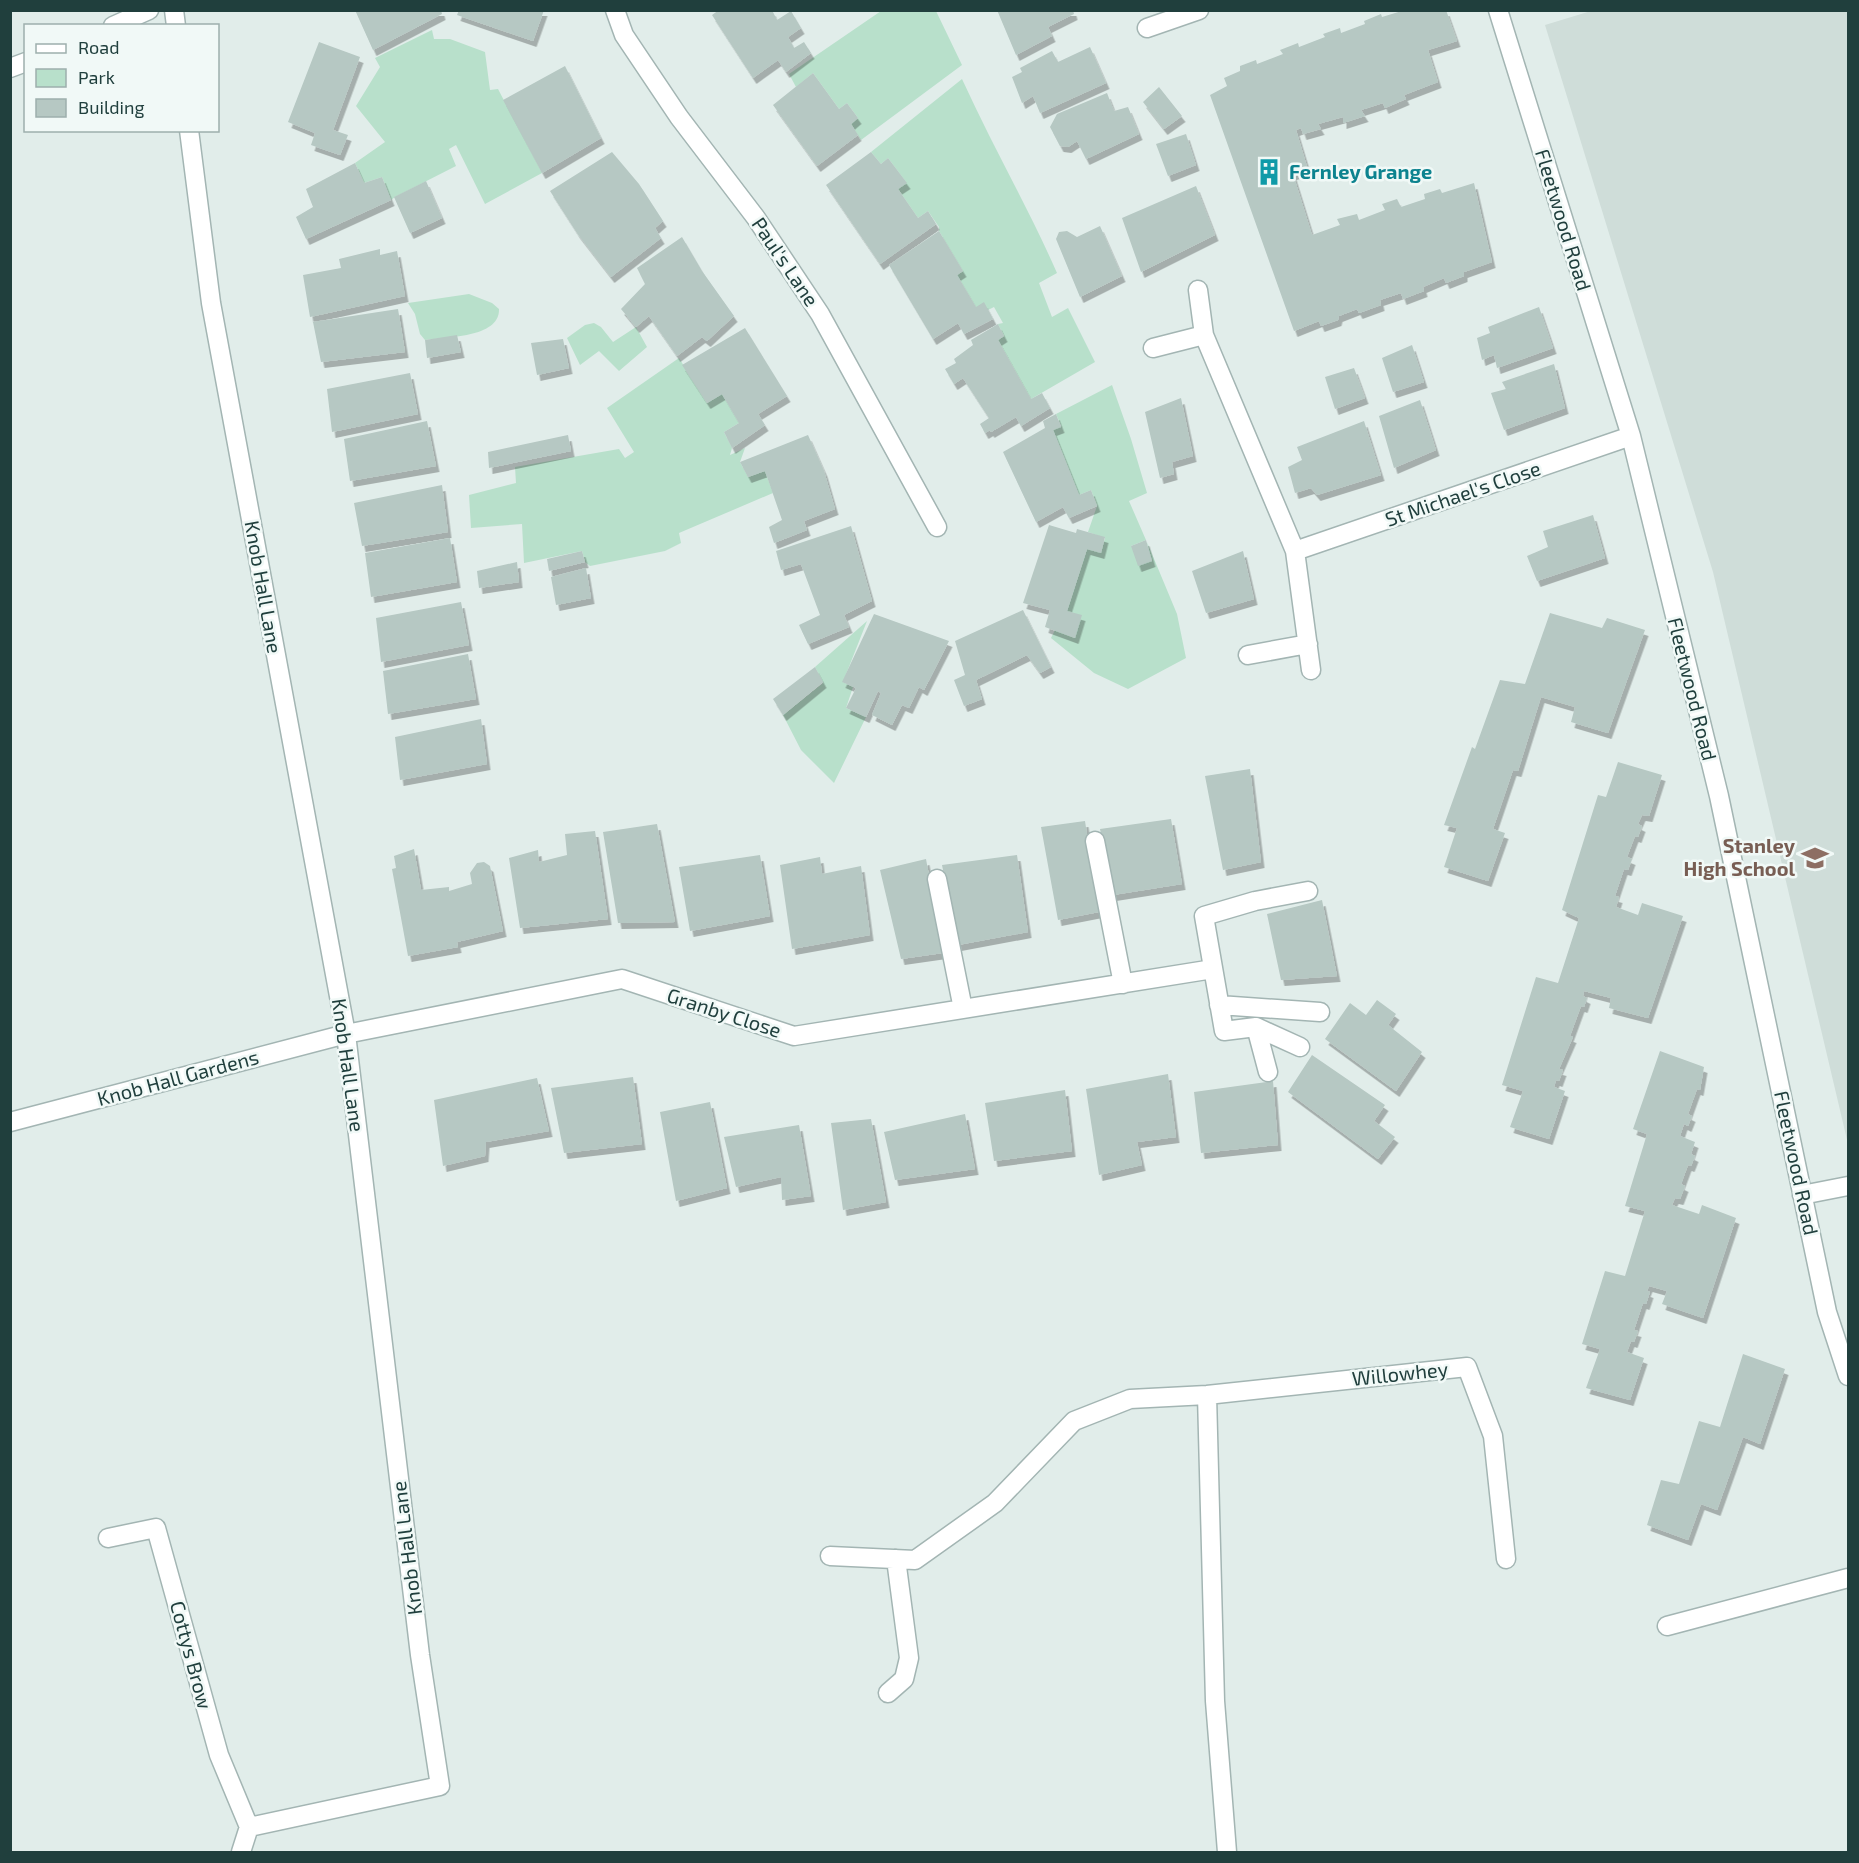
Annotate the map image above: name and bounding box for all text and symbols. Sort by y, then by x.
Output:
legend [24,24,219,132]
text: Road [78,36,119,58]
text: Park [78,66,115,88]
text: Building [78,96,145,118]
street label: Fleetwood Road [1531,146,1597,293]
building icon: Fernley Grange [1254,157,1284,187]
place label: Fernley Grange [1289,159,1432,184]
street label: Paul's Lane [747,212,824,310]
street label: St Michael's Close [1382,455,1544,531]
street label: Knob Hall Lane [240,519,287,655]
street label: Fleetwood Road [1664,615,1722,763]
place label: Stanley High School [1684,833,1796,880]
school or university icon: Stanley High School [1800,843,1830,873]
street label: Granby Close [664,982,784,1042]
street label: Knob Hall Lane [328,997,370,1133]
street label: Knob Hall Gardens [94,1044,261,1110]
street label: Fleetwood Road [1770,1088,1824,1237]
street label: Willowhey [1351,1356,1450,1390]
street label: Knob Hall Lane [386,1480,426,1616]
street label: Cottys Brow [166,1598,218,1712]

